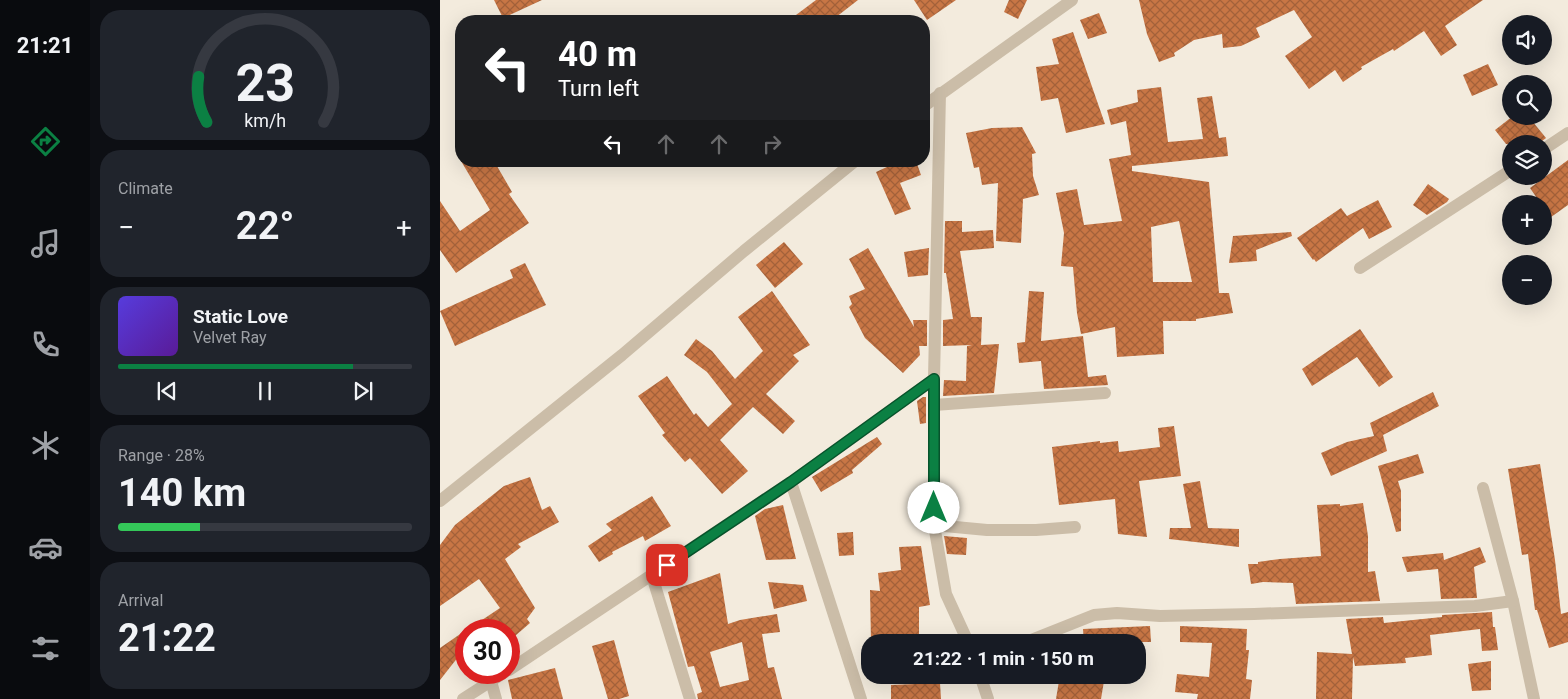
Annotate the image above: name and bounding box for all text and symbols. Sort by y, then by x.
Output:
map controls [1502,15,1552,305]
button: sound [1502,15,1552,65]
text: 21:21 [17,33,73,58]
text: 40 m [558,34,637,75]
icon: left [475,35,540,100]
text: 23 [235,53,295,114]
button: search [1502,75,1552,125]
text: Turn left [558,76,639,101]
text: km/h [244,110,286,131]
icon: directions [28,124,63,159]
icon: left [599,130,627,158]
icon: ahead [652,130,680,158]
icon: ahead [705,130,733,158]
icon: right [758,130,786,158]
button: layers [1502,135,1552,185]
text: Climate [118,179,173,198]
button: + [1502,195,1552,245]
text: 22° [236,204,294,248]
text: − [118,211,134,244]
text: + [396,211,412,244]
icon: music [28,226,63,261]
button: − [1502,255,1552,305]
text: Static Love [193,305,288,328]
icon: phone [28,327,63,362]
text: Velvet Ray [193,328,267,347]
icon: previous [153,377,181,405]
icon: pause [251,377,279,405]
icon: next [349,377,377,405]
icon: climate [28,428,63,463]
text: Range · 28% [118,446,205,465]
text: 140 km [118,471,246,515]
position arrow [907,481,959,533]
icon: car [28,530,63,565]
pin [646,544,688,586]
icon: arrive [653,551,681,579]
text: Arrival [118,591,163,610]
text: 21:22 [118,616,216,660]
speed limit sign: 30 [455,619,520,684]
icon: filters [28,631,63,666]
text: 21:22 · 1 min · 150 m [913,647,1094,670]

